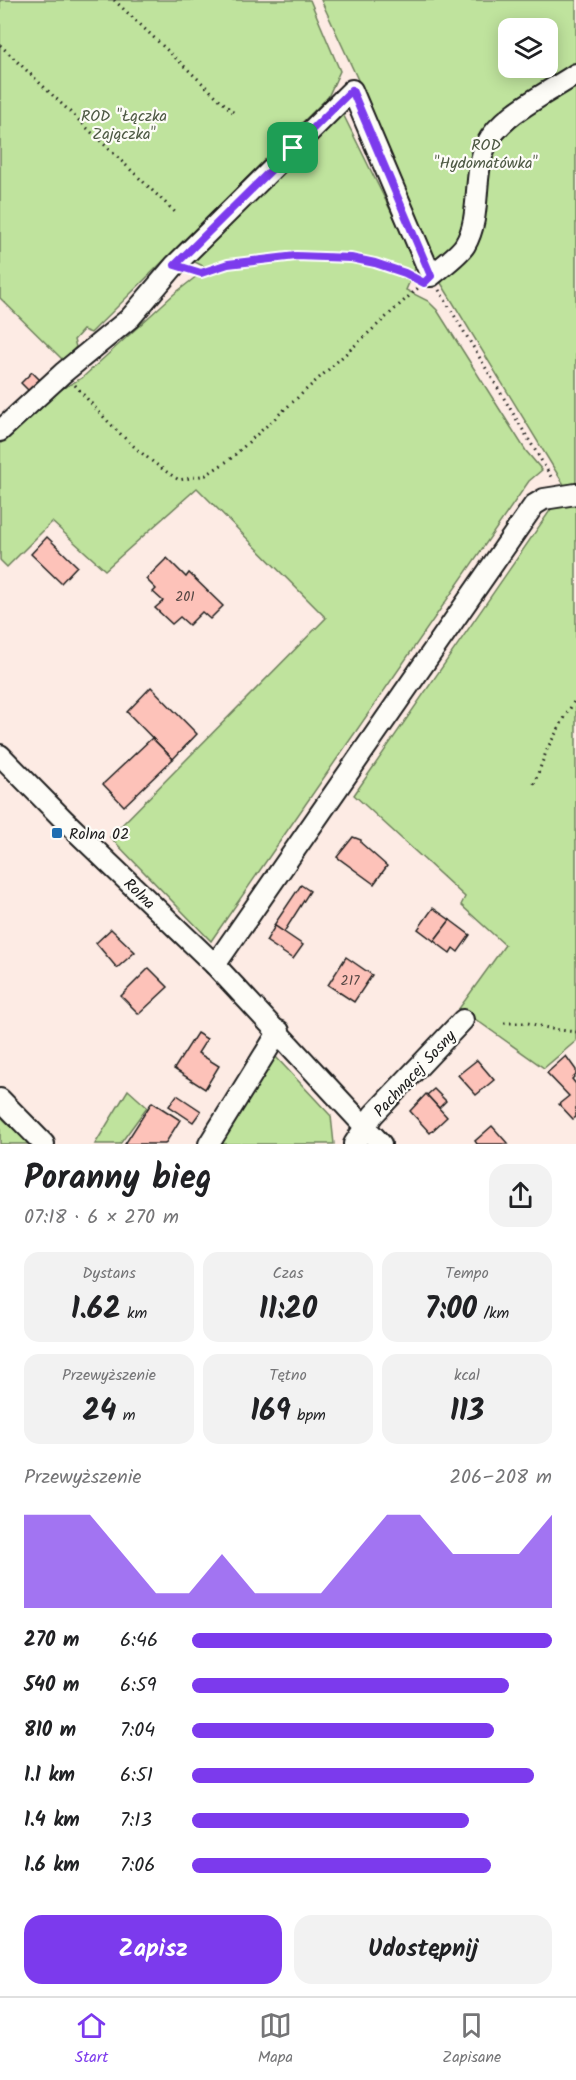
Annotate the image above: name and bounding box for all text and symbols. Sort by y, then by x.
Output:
map controls [498,18,558,78]
button: layers [498,18,558,78]
park label: ROD "Łączka Zajączka" [81,104,167,147]
pin [267,122,318,173]
icon: arrive [276,131,309,164]
park label: ROD "Hydomatówka" [434,133,538,176]
house number: 201 [175,586,195,608]
place label: Rolna 02 [69,822,129,847]
marker: Rolna 02 [50,826,64,840]
street label: Rolna [117,872,161,916]
house number: 217 [341,970,360,992]
street label: Pachnącej Sosny [368,1024,463,1123]
text: Poranny bieg [24,1153,212,1206]
button: share [489,1164,552,1227]
text: 07:18 · 6 × 270 m [24,1202,179,1234]
text: Dystans [82,1261,136,1286]
text: Czas [273,1261,303,1286]
text: Tempo [445,1261,489,1286]
text: 1.62 [71,1286,121,1334]
text: 11:20 [259,1286,317,1334]
text: 7:00 [425,1286,477,1334]
text: km [121,1301,147,1326]
text: /km [477,1301,509,1326]
text: Przewyższenie [62,1363,156,1388]
text: Tętno [269,1363,307,1388]
text: kcal [454,1363,480,1388]
text: 24 [83,1388,116,1436]
text: 169 [250,1388,291,1436]
text: 113 [450,1388,484,1436]
text: m [116,1403,136,1428]
text: bpm [291,1403,326,1428]
text: Przewyższenie [24,1462,142,1494]
text: 206–208 m [449,1462,552,1494]
text: 270 m [24,1625,79,1657]
text: 6:46 [120,1625,158,1657]
text: 540 m [24,1670,79,1702]
text: 6:59 [120,1670,157,1702]
text: 810 m [24,1715,76,1747]
text: 7:04 [120,1715,155,1747]
text: 1.1 km [24,1760,75,1792]
text: 6:51 [120,1760,153,1792]
text: 1.4 km [24,1805,80,1837]
text: 7:13 [120,1805,152,1837]
text: 1.6 km [24,1850,80,1882]
text: 7:06 [120,1850,155,1882]
button: Zapisz [24,1915,282,1984]
button: Udostępnij [294,1915,552,1984]
tab: Start [75,2009,108,2070]
tab: Mapa [258,2009,293,2070]
tab: Zapisane [442,2009,501,2070]

